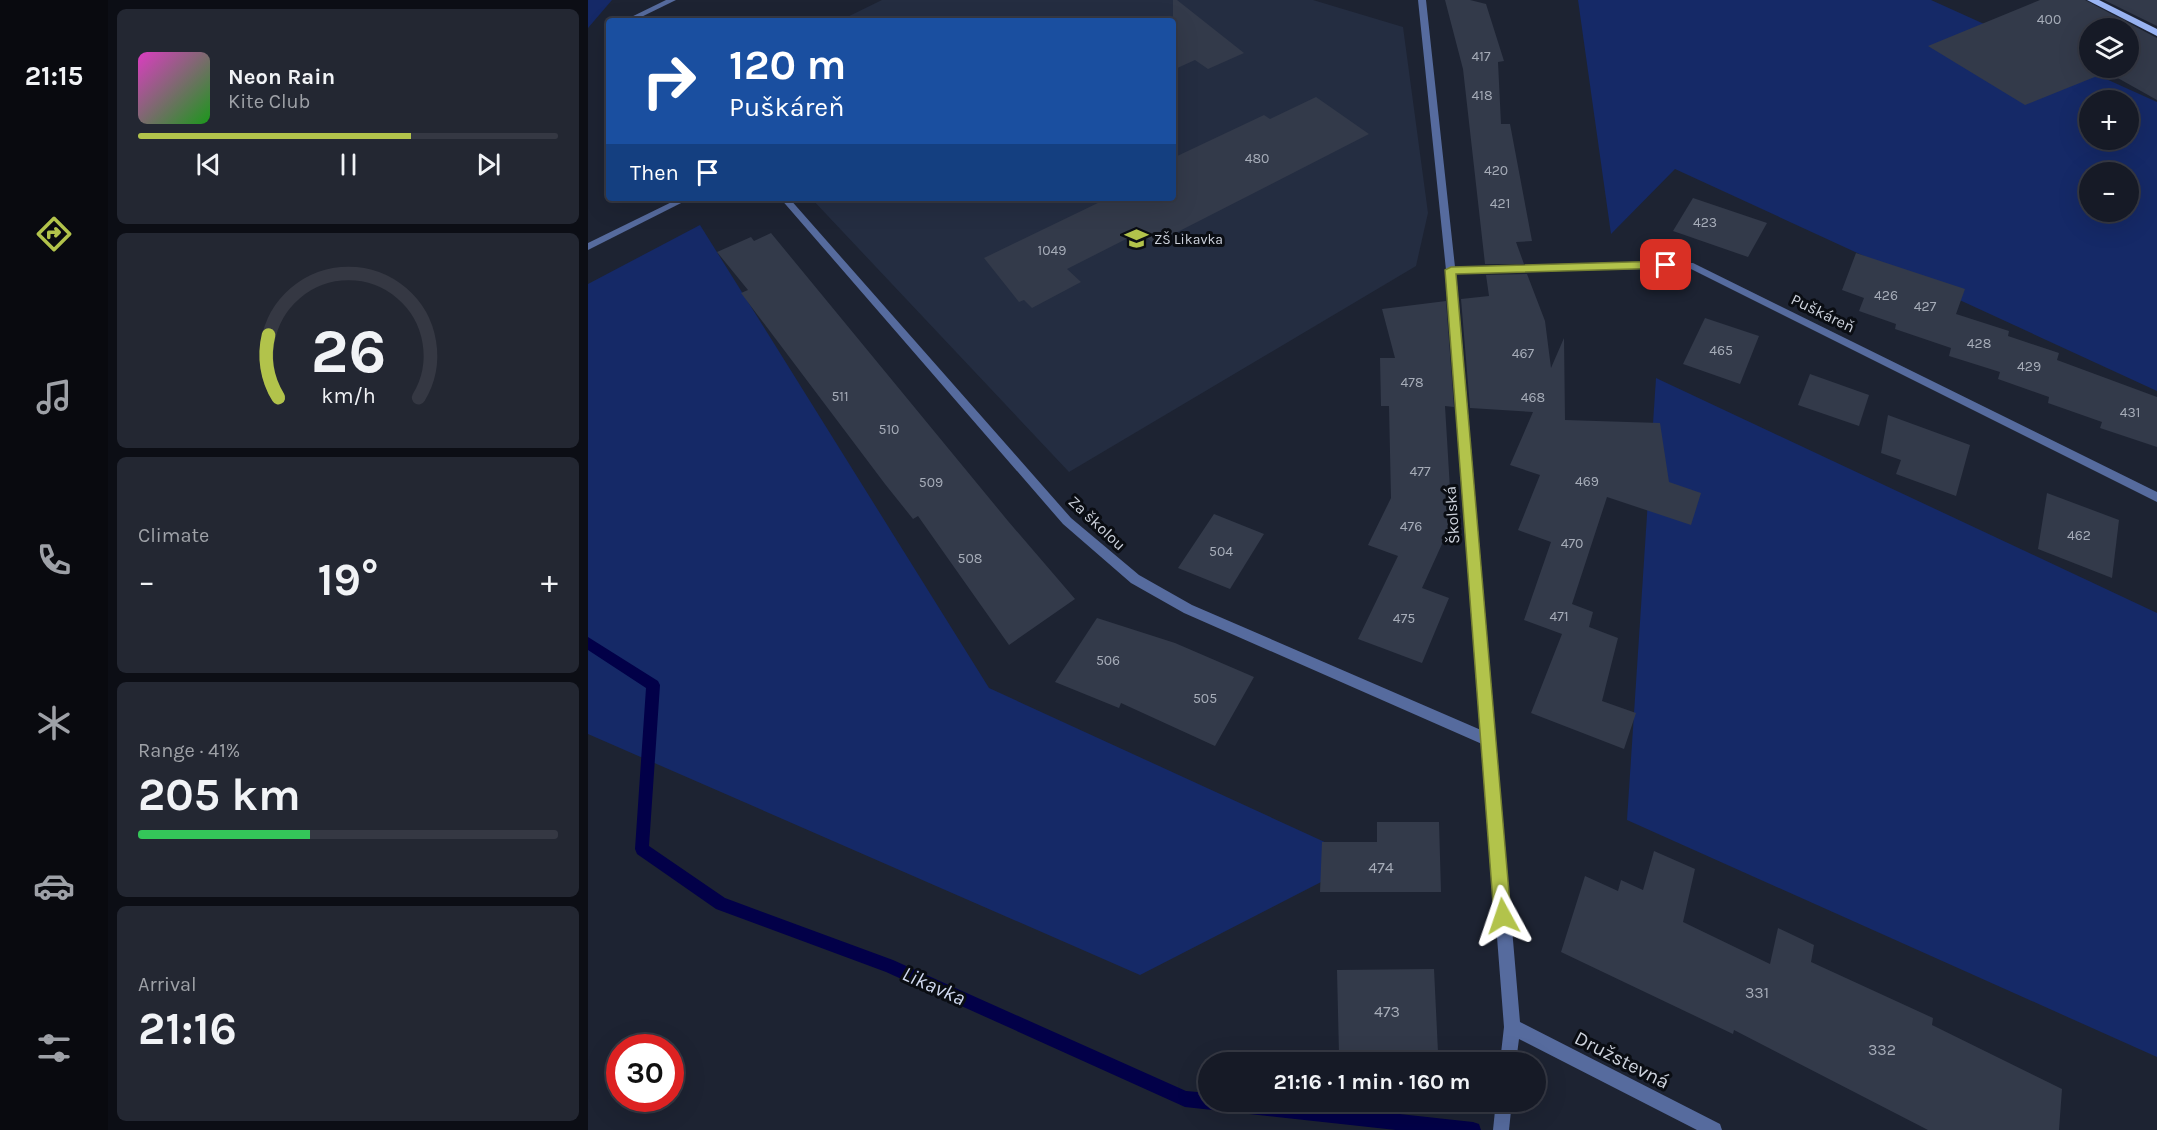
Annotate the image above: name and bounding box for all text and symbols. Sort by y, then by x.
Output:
house number: 400 [2037,11,2061,28]
map controls [2079,18,2139,222]
button: layers [2079,18,2139,78]
text: 120 m [729,40,846,90]
icon: right [630,42,708,120]
house number: 417 [1471,48,1491,65]
text: 21:15 [25,60,83,92]
text: Neon Rain [228,64,335,90]
house number: 418 [1471,87,1493,104]
text: Kite Club [228,90,310,113]
button: + [2079,90,2139,150]
text: Puškáreň [729,91,844,123]
icon: previous [192,148,225,181]
icon: pause [332,148,365,181]
icon: next [472,148,505,181]
house number: 480 [1245,150,1269,167]
icon: arrive [691,156,724,189]
text: Then [630,160,679,186]
house number: 420 [1484,162,1508,179]
button: − [2079,162,2139,222]
house number: 421 [1490,195,1510,212]
icon: directions [33,213,75,255]
house number: 423 [1693,214,1717,231]
school or university icon: ZŠ Likavka [1123,226,1149,252]
place label: ZŠ Likavka [1154,231,1223,248]
pin [1640,239,1691,290]
house number: 1049 [1038,242,1066,259]
icon: arrive [1649,248,1682,281]
house number: 426 [1874,287,1898,304]
street label: Puškáreň [1788,289,1858,337]
house number: 427 [1914,298,1937,315]
text: 26 [310,315,386,388]
house number: 428 [1967,335,1991,352]
house number: 465 [1709,342,1733,359]
house number: 467 [1512,345,1535,362]
house number: 429 [2017,358,2041,375]
house number: 478 [1401,374,1424,391]
icon: music [33,376,75,418]
text: km/h [321,383,375,408]
house number: 511 [831,388,849,405]
house number: 468 [1521,389,1545,406]
house number: 431 [2120,404,2140,421]
house number: 510 [879,421,899,438]
house number: 477 [1410,463,1431,480]
house number: 469 [1575,473,1599,490]
house number: 509 [919,474,943,491]
street label: Školská [1440,485,1464,545]
street label: Za školou [1065,492,1129,554]
house number: 476 [1400,518,1422,535]
text: Climate [138,524,209,547]
house number: 462 [2067,527,2091,544]
house number: 470 [1561,535,1583,552]
icon: phone [33,539,75,581]
house number: 504 [1209,543,1233,560]
house number: 508 [958,550,982,567]
text: 19° [318,554,378,606]
text: − [138,562,155,600]
text: + [541,562,558,600]
house number: 471 [1549,608,1569,625]
house number: 475 [1393,610,1415,627]
house number: 506 [1096,652,1120,669]
house number: 505 [1193,690,1217,707]
icon: climate [33,702,75,744]
text: Range · 41% [138,739,240,762]
text: 205 km [138,769,301,821]
house number: 474 [1368,858,1394,877]
icon: car [33,865,75,907]
position arrow [1471,884,1535,948]
water label: Likavka [899,962,969,1010]
text: Arrival [138,973,197,996]
house number: 331 [1745,983,1769,1002]
house number: 473 [1374,1002,1400,1021]
text: 21:16 [138,1003,237,1055]
street label: Družstevná [1571,1026,1673,1094]
icon: filters [33,1027,75,1069]
speed limit sign: 30 [606,1034,684,1112]
house number: 332 [1868,1040,1896,1059]
text: 21:16 · 1 min · 160 m [1274,1069,1470,1095]

